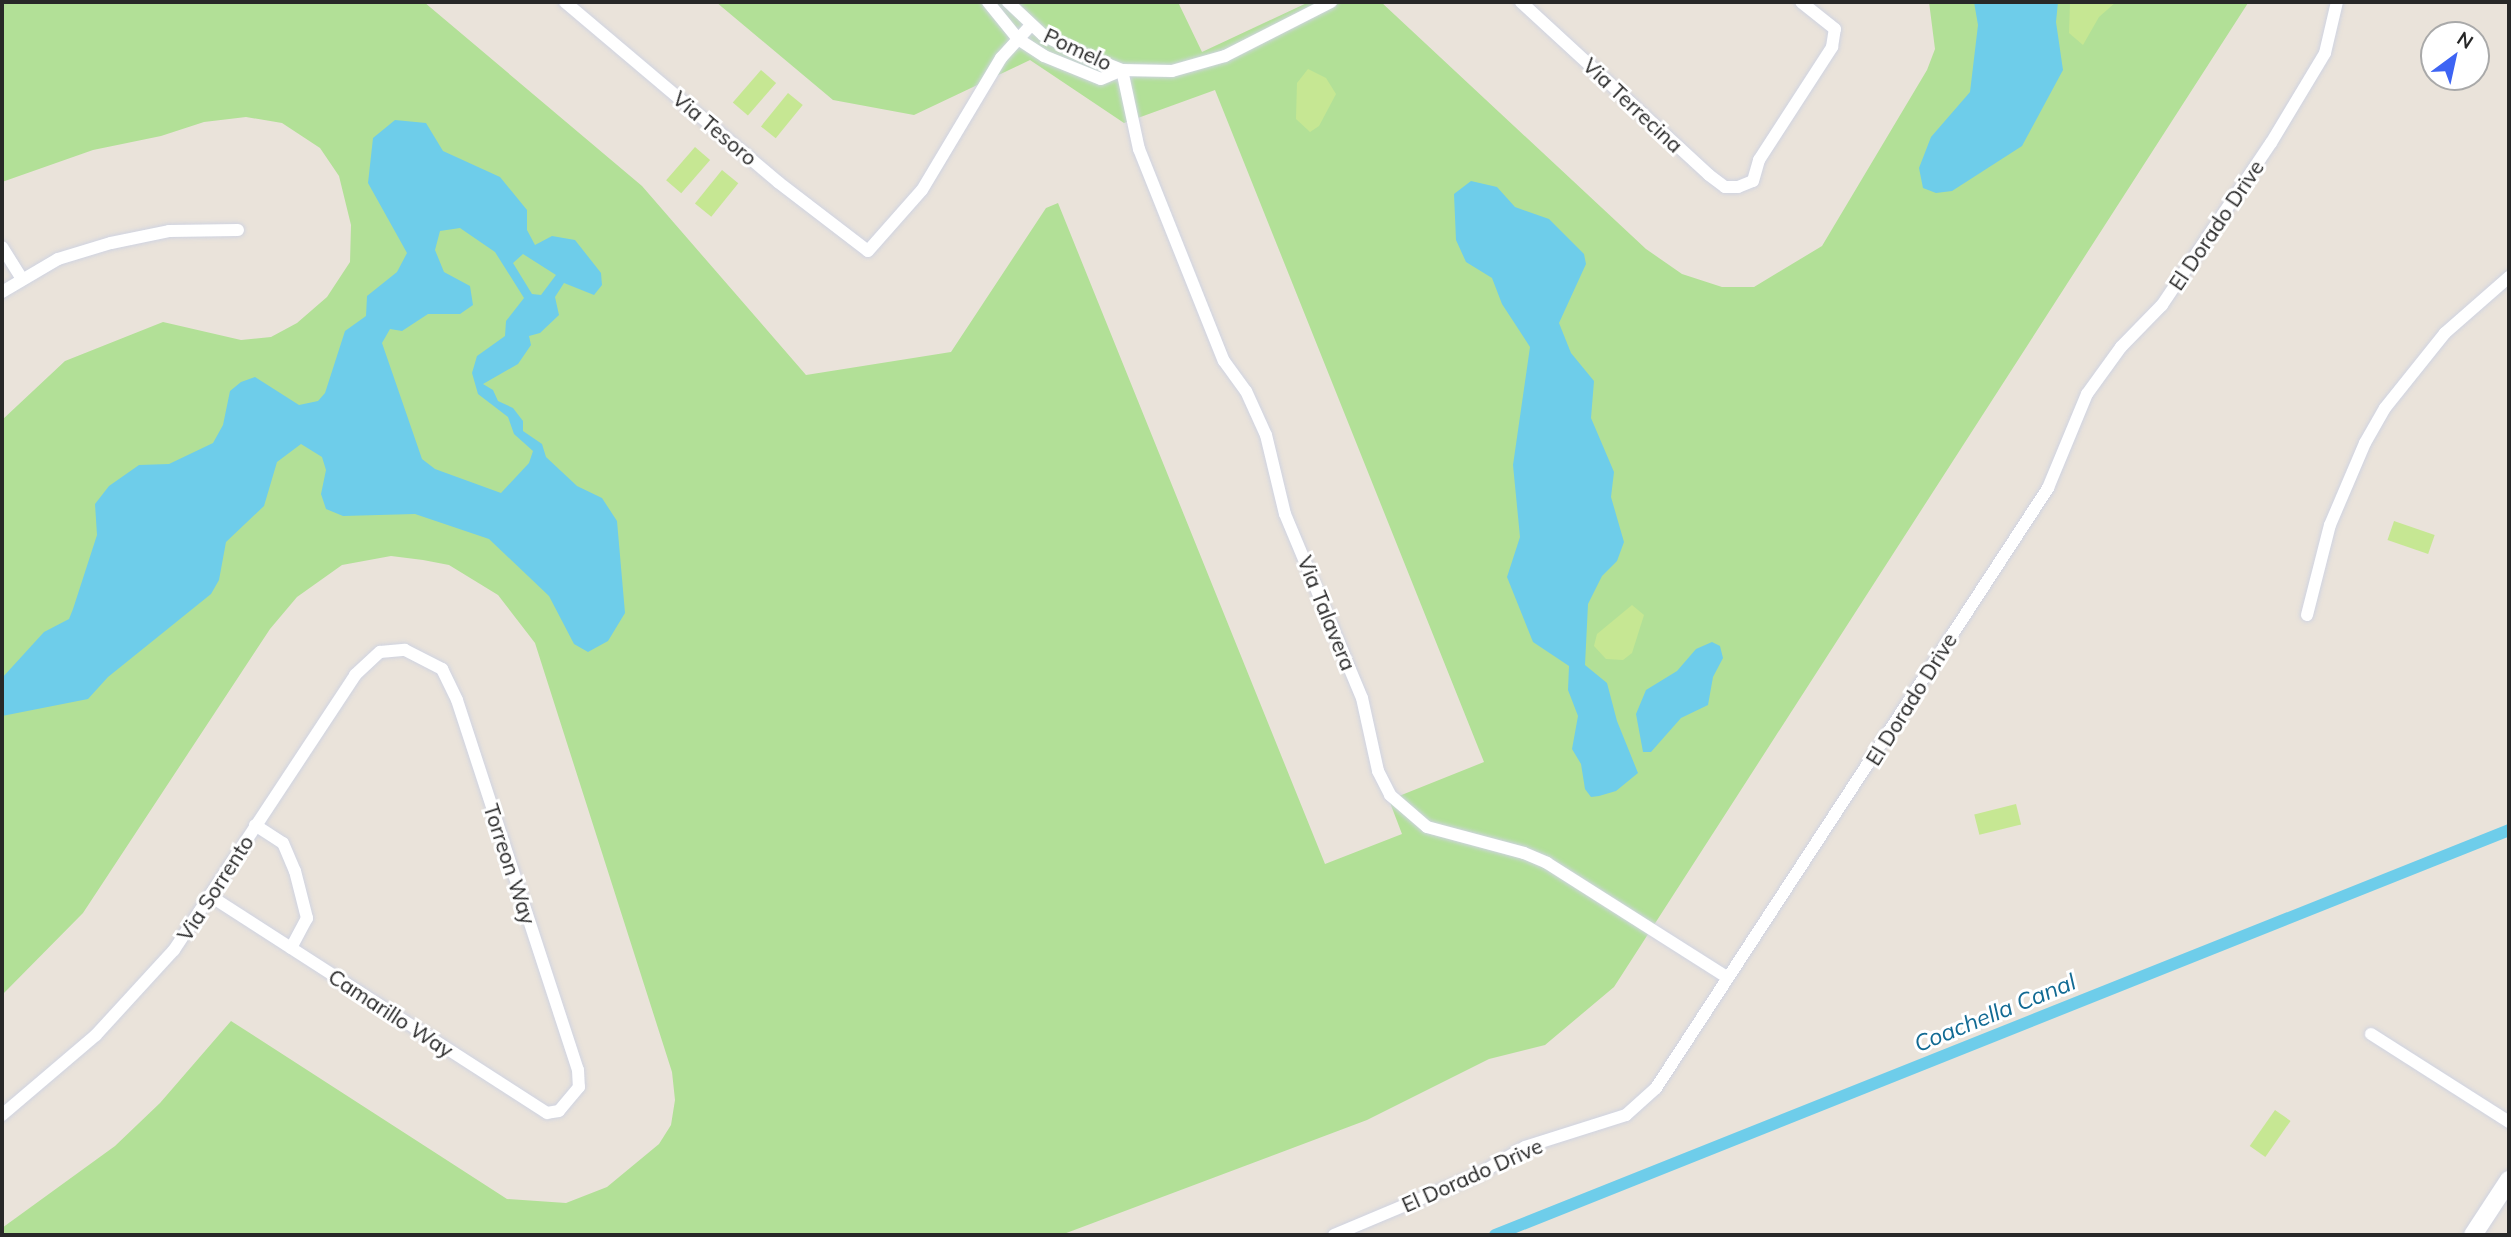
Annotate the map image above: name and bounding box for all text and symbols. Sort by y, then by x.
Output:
north arrow [2420,21,2490,91]
street label: Pomelo [1040,22,1116,76]
text: N [2453,26,2478,54]
street label: Via Terrecina [1578,52,1688,158]
street label: Via Tesoro [668,86,762,170]
street label: El Dorado Drive [2163,155,2269,295]
street label: Via Talavera [1293,552,1361,674]
street label: El Dorado Drive [1860,628,1962,770]
street label: Torreon Way [479,801,541,927]
street label: Via Sorrento [172,830,258,946]
street label: Camarillo Way [324,963,458,1063]
water label: Coachella Canal [1910,968,2080,1058]
street label: El Dorado Drive [1398,1133,1546,1217]

